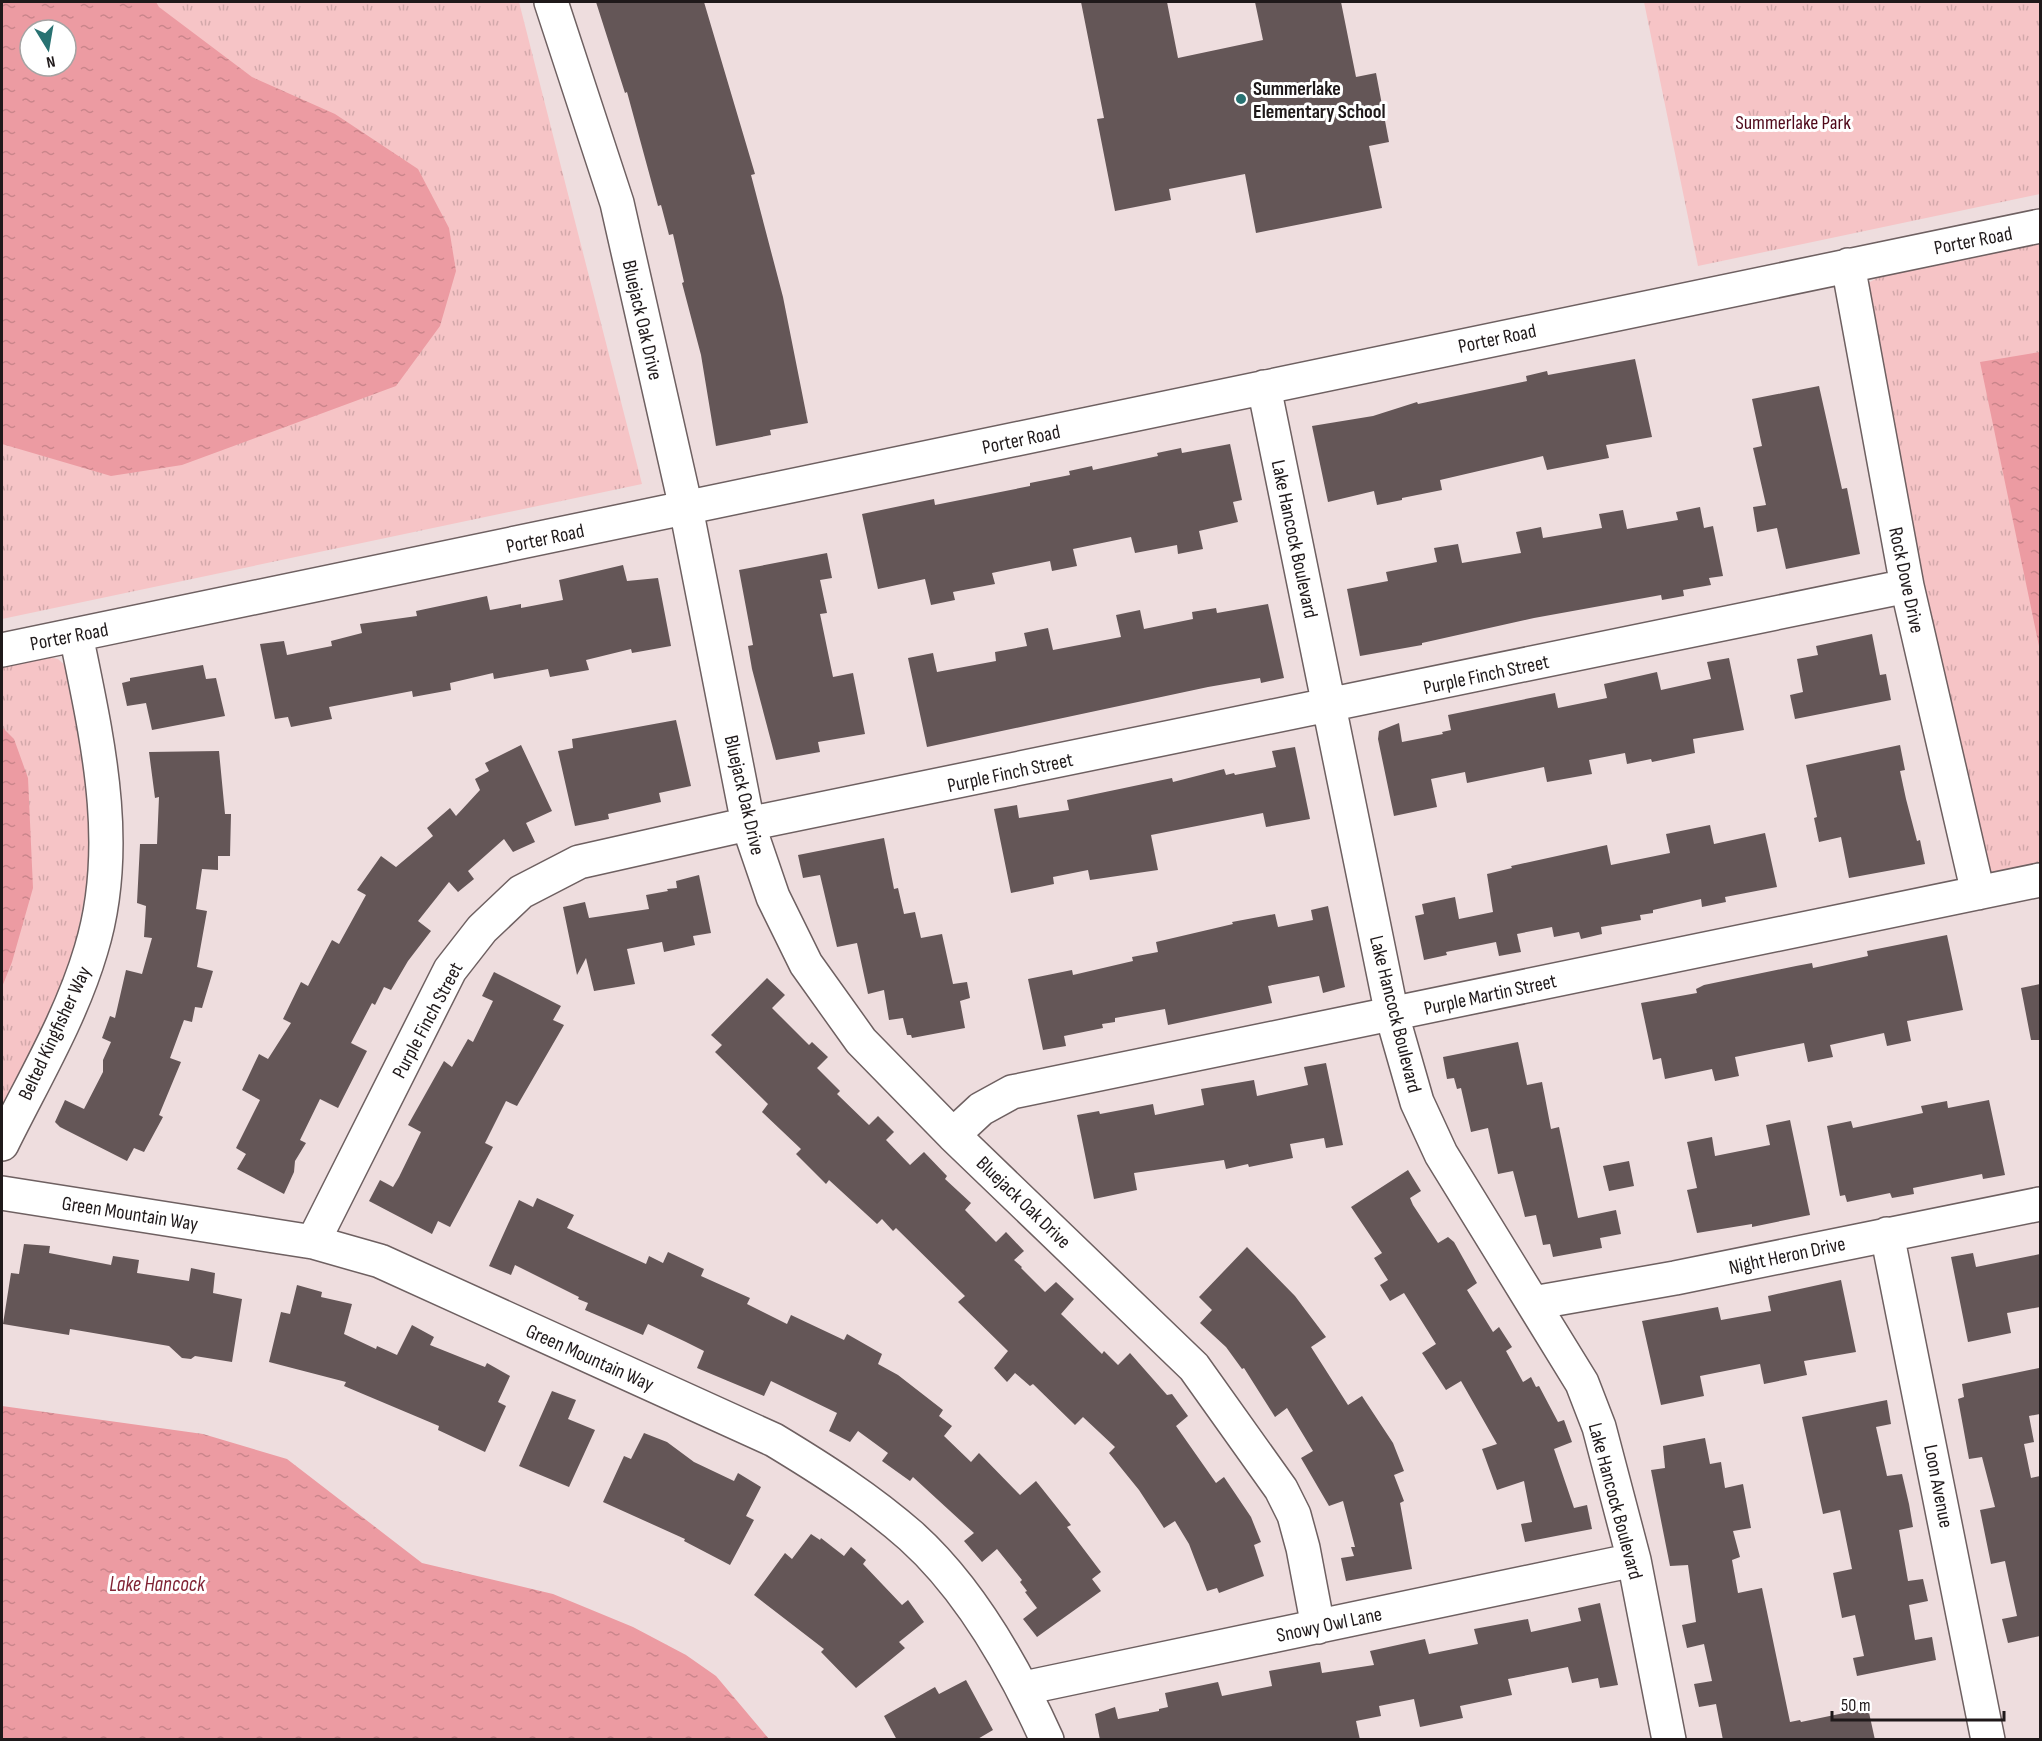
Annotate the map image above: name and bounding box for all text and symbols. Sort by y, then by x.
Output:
north arrow [18,18,78,78]
text: N [45,51,57,71]
place label: Summerlake Elementary School [1253,77,1386,124]
marker: Summerlake Elementary School [1234,92,1248,106]
park label: Summerlake Park [1735,111,1851,135]
street label: Porter Road [1932,222,2014,260]
street label: Bluejack Oak Drive [617,258,667,382]
street label: Porter Road [1456,319,1538,359]
street label: Porter Road [980,420,1062,460]
street label: Lake Hancock Boulevard [1266,458,1323,621]
street label: Porter Road [504,519,586,559]
street label: Rock Dove Drive [1883,525,1929,635]
street label: Porter Road [28,618,110,656]
street label: Purple Finch Street [1421,650,1551,700]
street label: Bluejack Oak Drive [719,733,769,857]
street label: Purple Finch Street [945,748,1075,798]
street label: Lake Hancock Boulevard [1364,933,1426,1095]
street label: Purple Finch Street [387,958,468,1083]
street label: Belted Kingfisher Way [13,963,96,1104]
street label: Purple Martin Street [1422,969,1559,1021]
street label: Bluejack Oak Drive [971,1152,1076,1254]
street label: Green Mountain Way [60,1191,200,1237]
street label: Night Heron Drive [1727,1232,1848,1280]
street label: Green Mountain Way [522,1319,657,1397]
street label: Lake Hancock Boulevard [1583,1420,1647,1582]
street label: Loon Avenue [1918,1442,1958,1530]
water label: Lake Hancock [109,1572,206,1597]
street label: Snowy Owl Lane [1274,1602,1384,1648]
scale bar [1832,1684,2004,1722]
text: 50 m [1841,1695,1871,1716]

